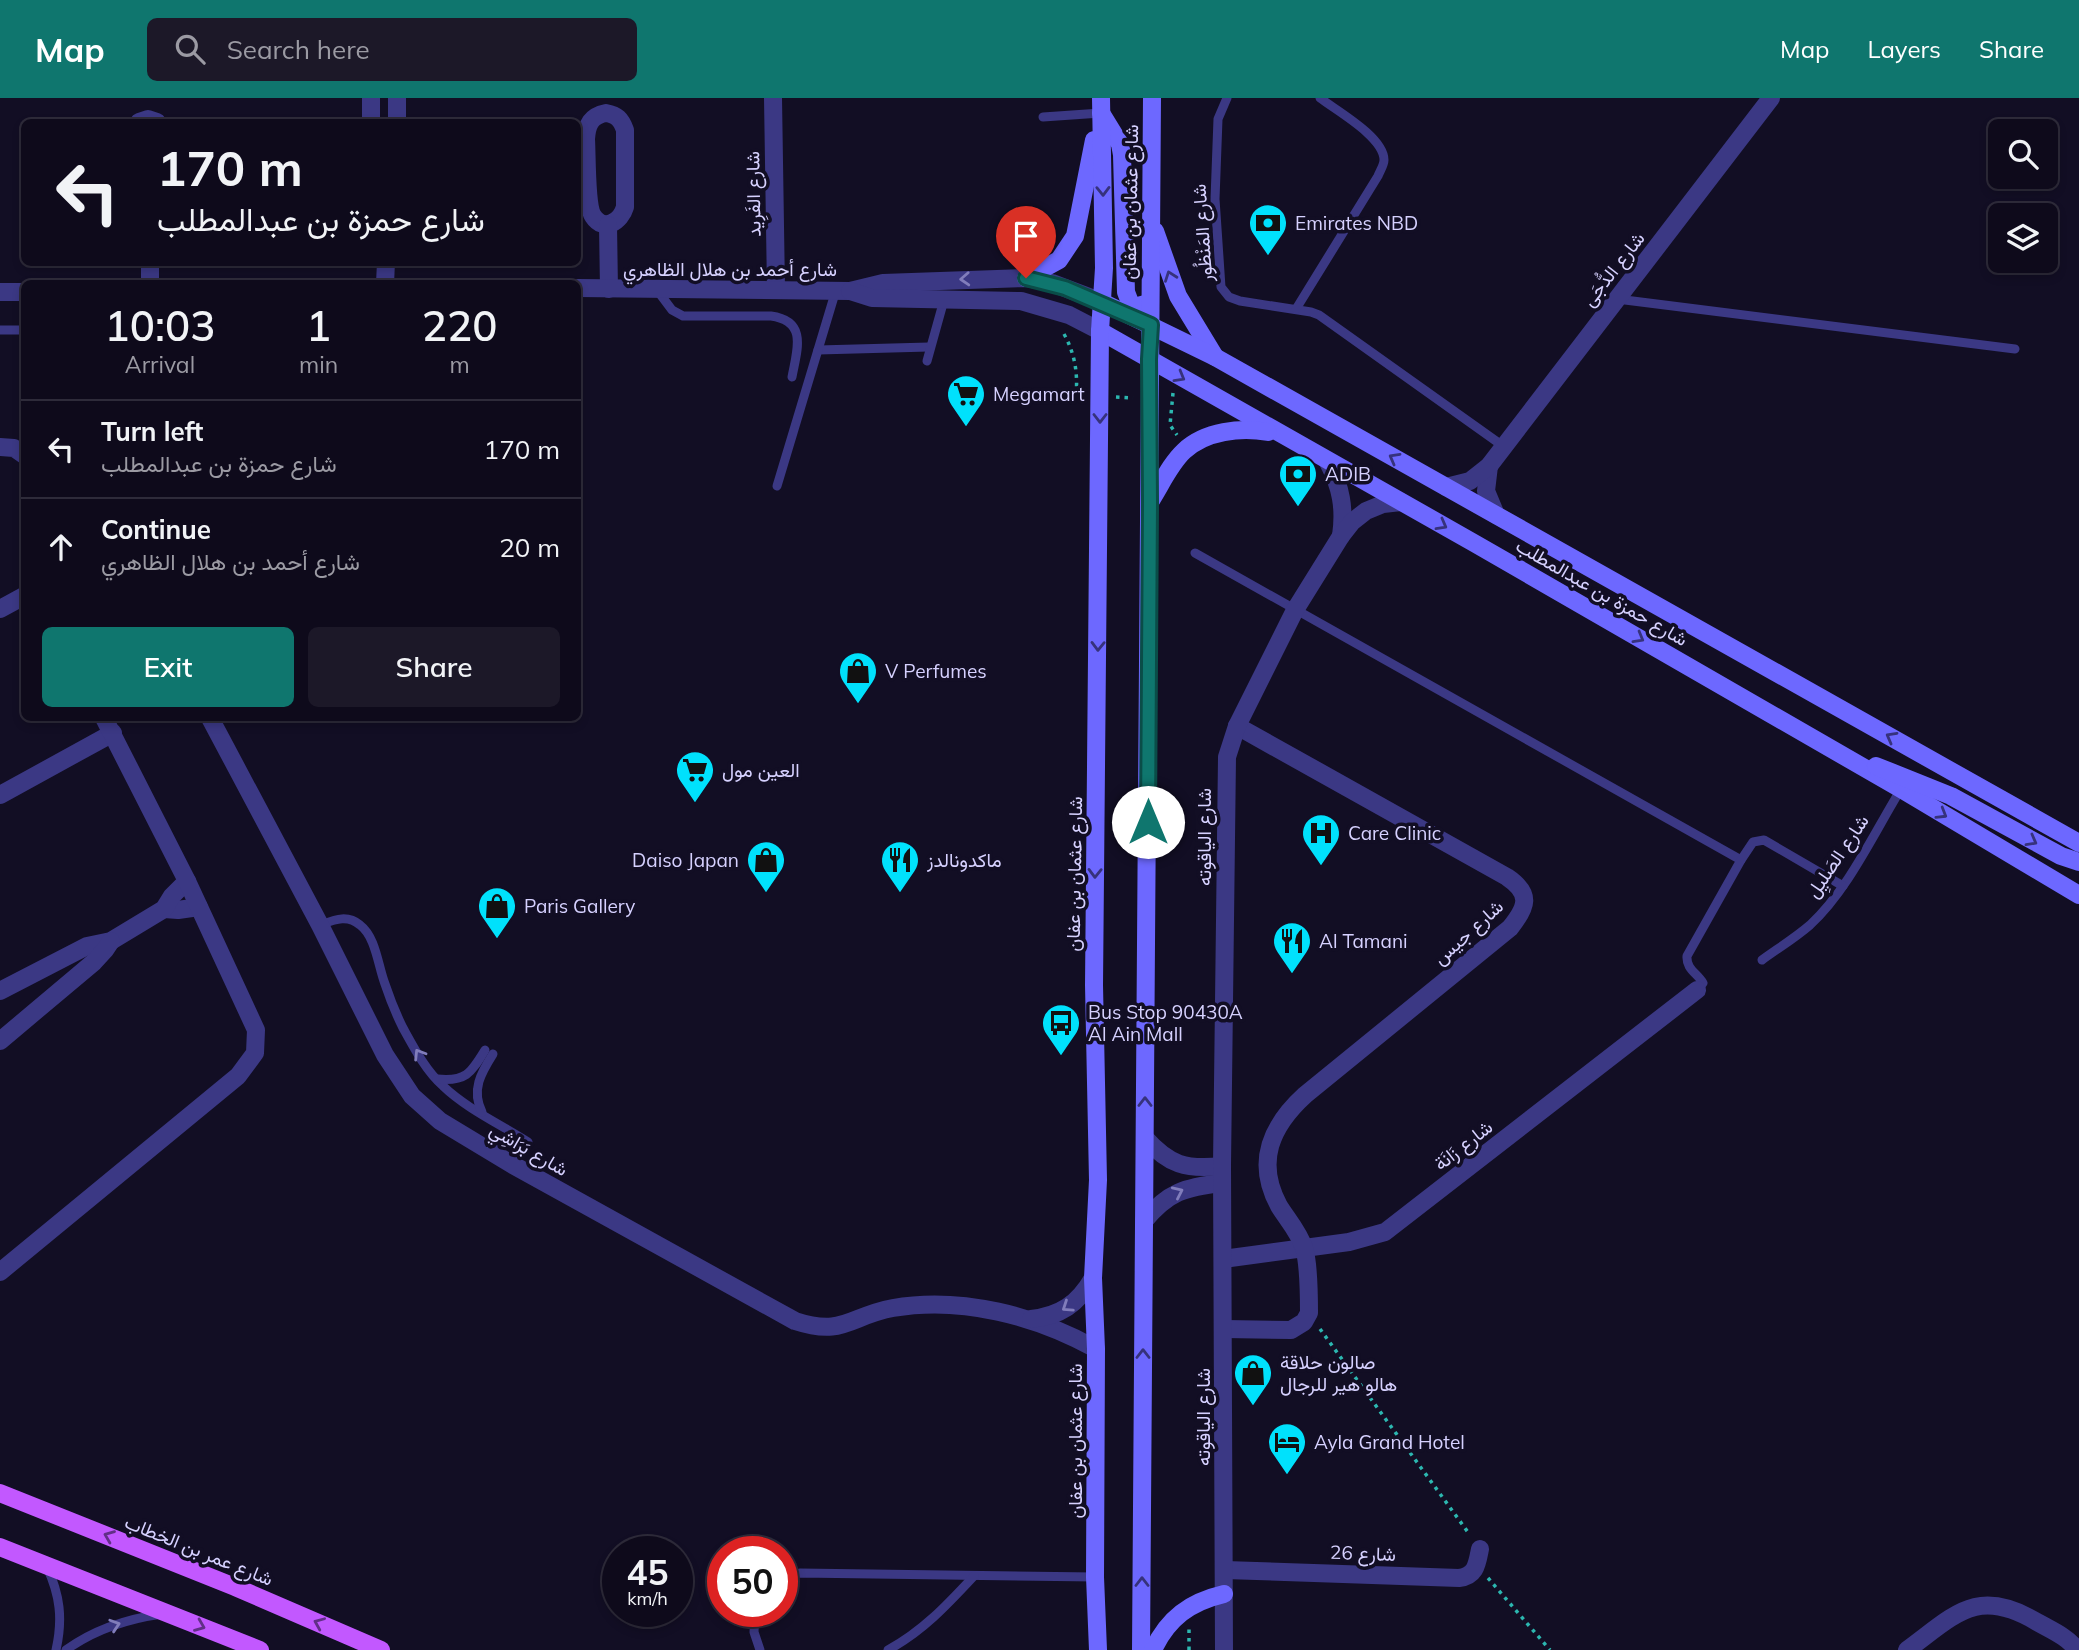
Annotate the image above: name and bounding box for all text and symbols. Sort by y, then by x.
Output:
search box [147,18,637,81]
text: Map [35,29,105,70]
icon: search [171,30,209,68]
text: Search here [227,33,370,66]
text: Map [1780,34,1829,64]
text: Layers [1867,34,1941,64]
text: Share [1979,34,2044,64]
map controls [1988,119,2058,273]
button: search [1988,119,2058,189]
street label: شارع عثمان بن عفان [1117,124,1144,280]
text: 170 m [157,137,303,198]
icon: left [42,147,133,238]
street label: شارع الفَرِيد [740,151,769,237]
street label: شارع المَنْظُور [1187,183,1218,284]
one-way arrow [1095,185,1110,196]
text: شارع حمزة بن عبدالمطلب [157,199,485,239]
bank icon: Emirates NBD [1247,202,1289,257]
button: layers [1988,203,2058,273]
pin [996,206,1056,278]
place label: Emirates NBD [1295,211,1418,235]
icon: arrive [1007,217,1045,255]
street label: شارع الدُّجَى [1576,227,1650,312]
street label: شارع أحمد بن هلال الظاهري [623,257,837,285]
one-way arrow [1165,271,1179,283]
one-way arrow [959,272,970,287]
text: 10:03 [105,299,215,352]
text: 1 [306,299,331,352]
text: 220 [422,299,497,352]
text: Arrival [125,350,195,379]
text: min [299,350,338,379]
text: m [449,350,470,379]
one-way arrow [1173,369,1185,382]
supermarket icon: Megamart [945,373,987,428]
place label: Megamart [993,382,1085,406]
one-way arrow [1092,413,1108,424]
text: Turn left [101,415,203,448]
icon: left [42,430,80,468]
text: 170 m [484,433,560,466]
text: شارع حمزة بن عبدالمطلب [101,449,337,478]
bank icon: ADIB [1277,453,1319,508]
one-way arrow [1389,453,1401,466]
place label: ADIB [1325,462,1371,486]
text: Continue [101,513,211,546]
one-way arrow [1435,517,1447,530]
icon: ahead [42,528,80,566]
text: 20 m [499,531,560,564]
street label: شارع حمزة بن عبدالمطلب [1511,533,1692,652]
text: شارع أحمد بن هلال الظاهري [101,547,360,576]
button: Exit [42,627,294,707]
button: Share [308,627,560,707]
one-way arrow [1632,630,1645,643]
one-way arrow [1090,640,1105,651]
shop icon: V Perfumes [837,650,879,705]
place label: V Perfumes [885,659,987,683]
one-way arrow [1886,732,1899,745]
supermarket icon: العين مول [674,749,716,804]
place label: العين مول [722,758,800,782]
position arrow [1111,785,1185,859]
street label: شارع الياقوته [1192,788,1217,886]
street label: شارع عثمان بن عفان [1061,796,1088,952]
one-way arrow [1935,805,1948,818]
street label: شارع الصَليِل [1800,810,1876,904]
hospital icon: Care Clinic [1300,812,1342,867]
place label: Care Clinic [1348,821,1441,845]
one-way arrow [2025,833,2038,846]
shop icon: Daiso Japan [745,839,787,894]
restaurant icon: ماكدونالدز [879,839,921,894]
place label: Daiso Japan [632,848,739,872]
place label: ماكدونالدز [926,848,1002,872]
one-way arrow [1087,868,1103,879]
shop icon: Paris Gallery [476,885,518,940]
place label: Paris Gallery [524,894,635,918]
street label: شارع جيس [1428,894,1509,971]
restaurant icon: Al Tamani [1271,920,1313,975]
place label: Al Tamani [1319,929,1408,953]
place label: Bus Stop 90430A Al Ain Mall [1088,1000,1243,1046]
bus stop icon: Bus Stop 90430A Al Ain Mall [1040,1002,1082,1057]
one-way arrow [415,1049,428,1062]
one-way arrow [1137,1097,1153,1107]
street label: شارع زَانَة [1429,1115,1498,1176]
street label: شارع بَرَاشِي [484,1117,572,1184]
one-way arrow [1171,1187,1183,1201]
one-way arrow [1062,1299,1075,1311]
one-way arrow [1135,1349,1151,1359]
place label: صالون حلاقة هالو هير للرجال [1280,1350,1397,1396]
shop icon: صالون حلاقة هالو هير للرجال [1232,1352,1274,1407]
street label: شارع عثمان بن عفان [1063,1363,1088,1519]
street label: شارع الياقوته [1191,1368,1216,1466]
hotel icon: Ayla Grand Hotel [1266,1421,1308,1476]
place label: Ayla Grand Hotel [1314,1430,1465,1454]
street label: شارع عمر بن الخطاب [121,1509,277,1592]
one-way arrow [103,1531,115,1545]
speed limit sign: 50 [707,1536,798,1627]
street label: شارع 26 [1330,1540,1396,1567]
text: 45 [626,1550,669,1594]
one-way arrow [1134,1576,1150,1587]
text: km/h [627,1587,668,1610]
one-way arrow [194,1617,206,1631]
one-way arrow [314,1617,326,1631]
one-way arrow [109,1618,121,1633]

